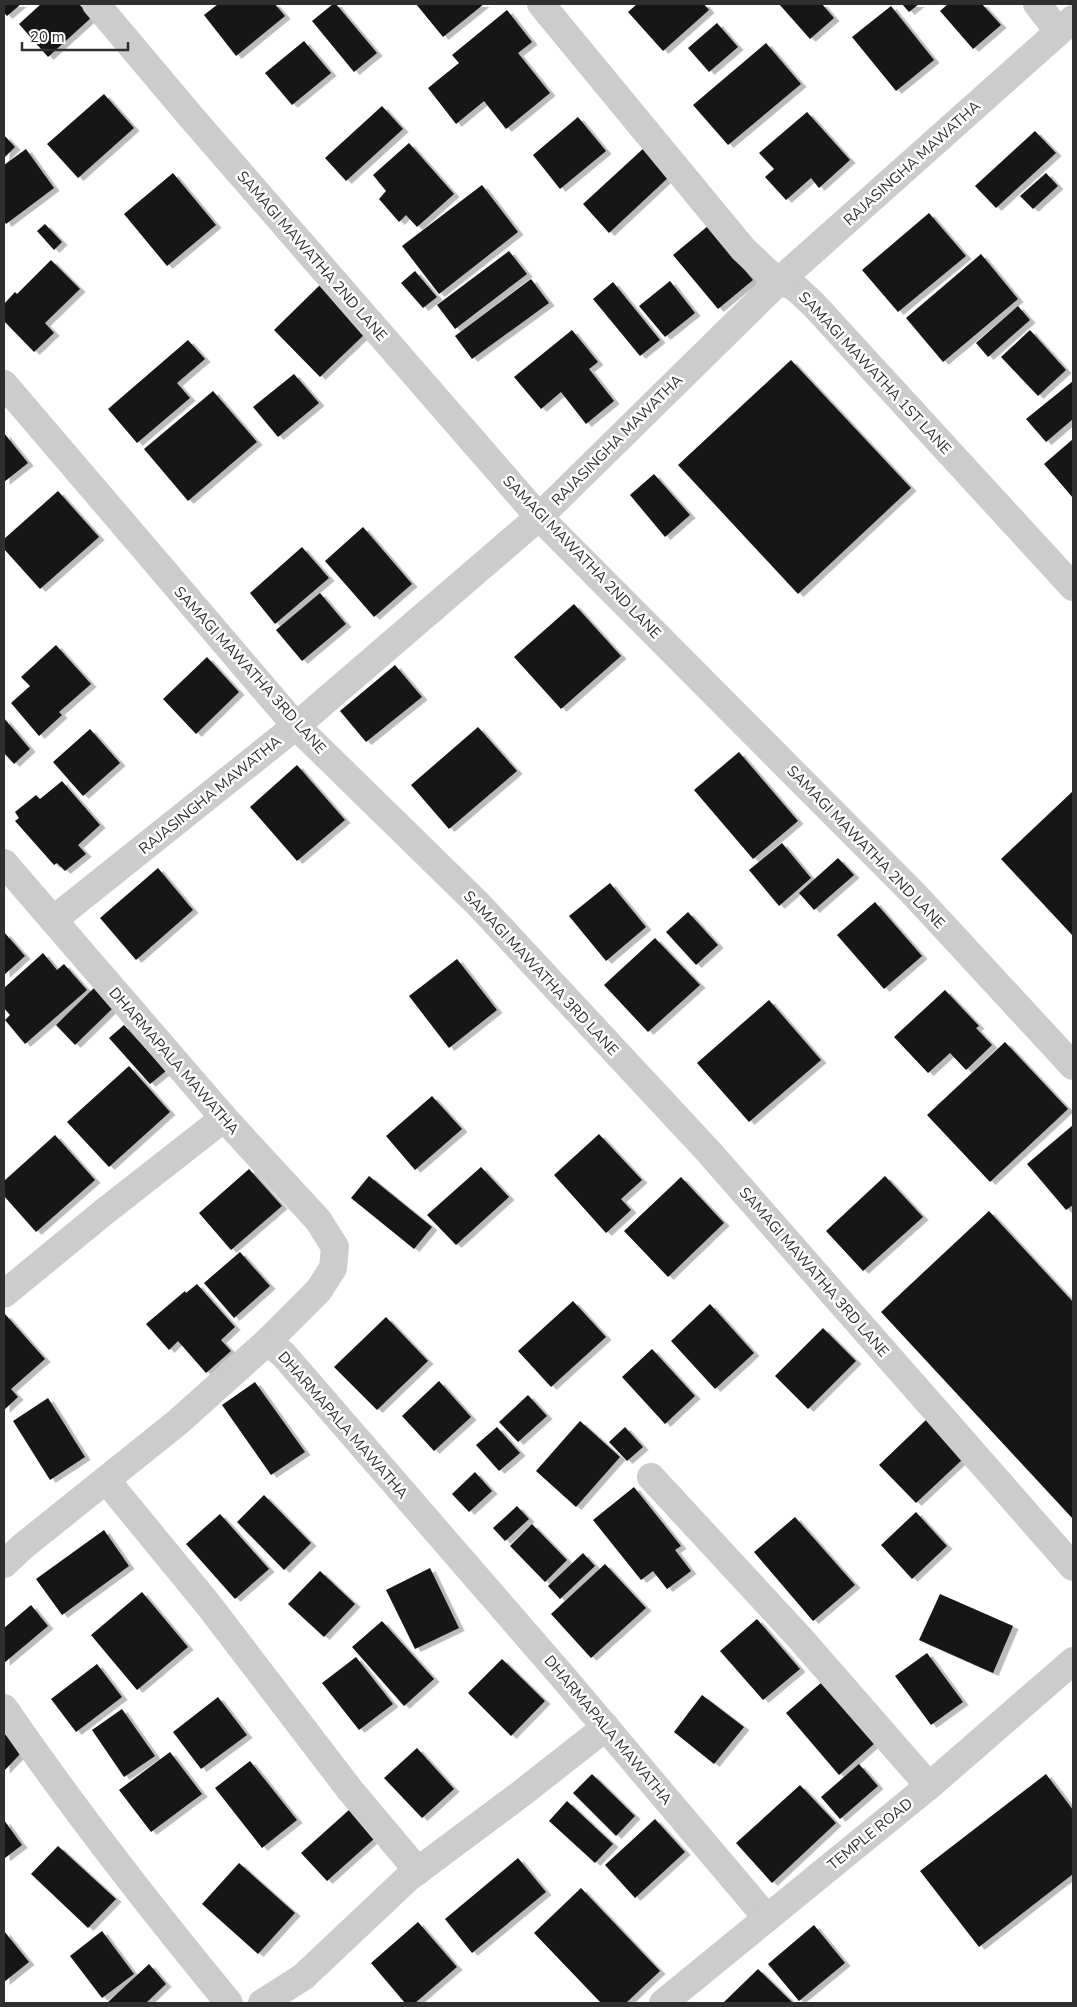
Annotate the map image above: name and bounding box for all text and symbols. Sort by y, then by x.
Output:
scale bar [22,20,129,52]
text: 20 m [30,27,65,47]
street label: RAJASINGHA MAWATHA [839,96,985,230]
street label: SAMAGI MAWATHA 2ND LANE [232,167,392,345]
street label: SAMAGI MAWATHA 1ST LANE [794,287,956,459]
street label: RAJASINGHA MAWATHA [547,370,687,510]
street label: SAMAGI MAWATHA 2ND LANE [499,471,665,643]
street label: SAMAGI MAWATHA 3RD LANE [169,582,331,758]
street label: RAJASINGHA MAWATHA [135,731,285,859]
street label: SAMAGI MAWATHA 2ND LANE [783,761,949,933]
street label: SAMAGI MAWATHA 3RD LANE [459,886,623,1060]
street label: DHARMAPALA MAWATHA [104,983,244,1139]
street label: SAMAGI MAWATHA 3RD LANE [735,1183,893,1361]
street label: DHARMAPALA MAWATHA [273,1347,413,1503]
street label: DHARMAPALA MAWATHA [540,1651,676,1809]
street label: TEMPLE ROAD [823,1793,917,1875]

